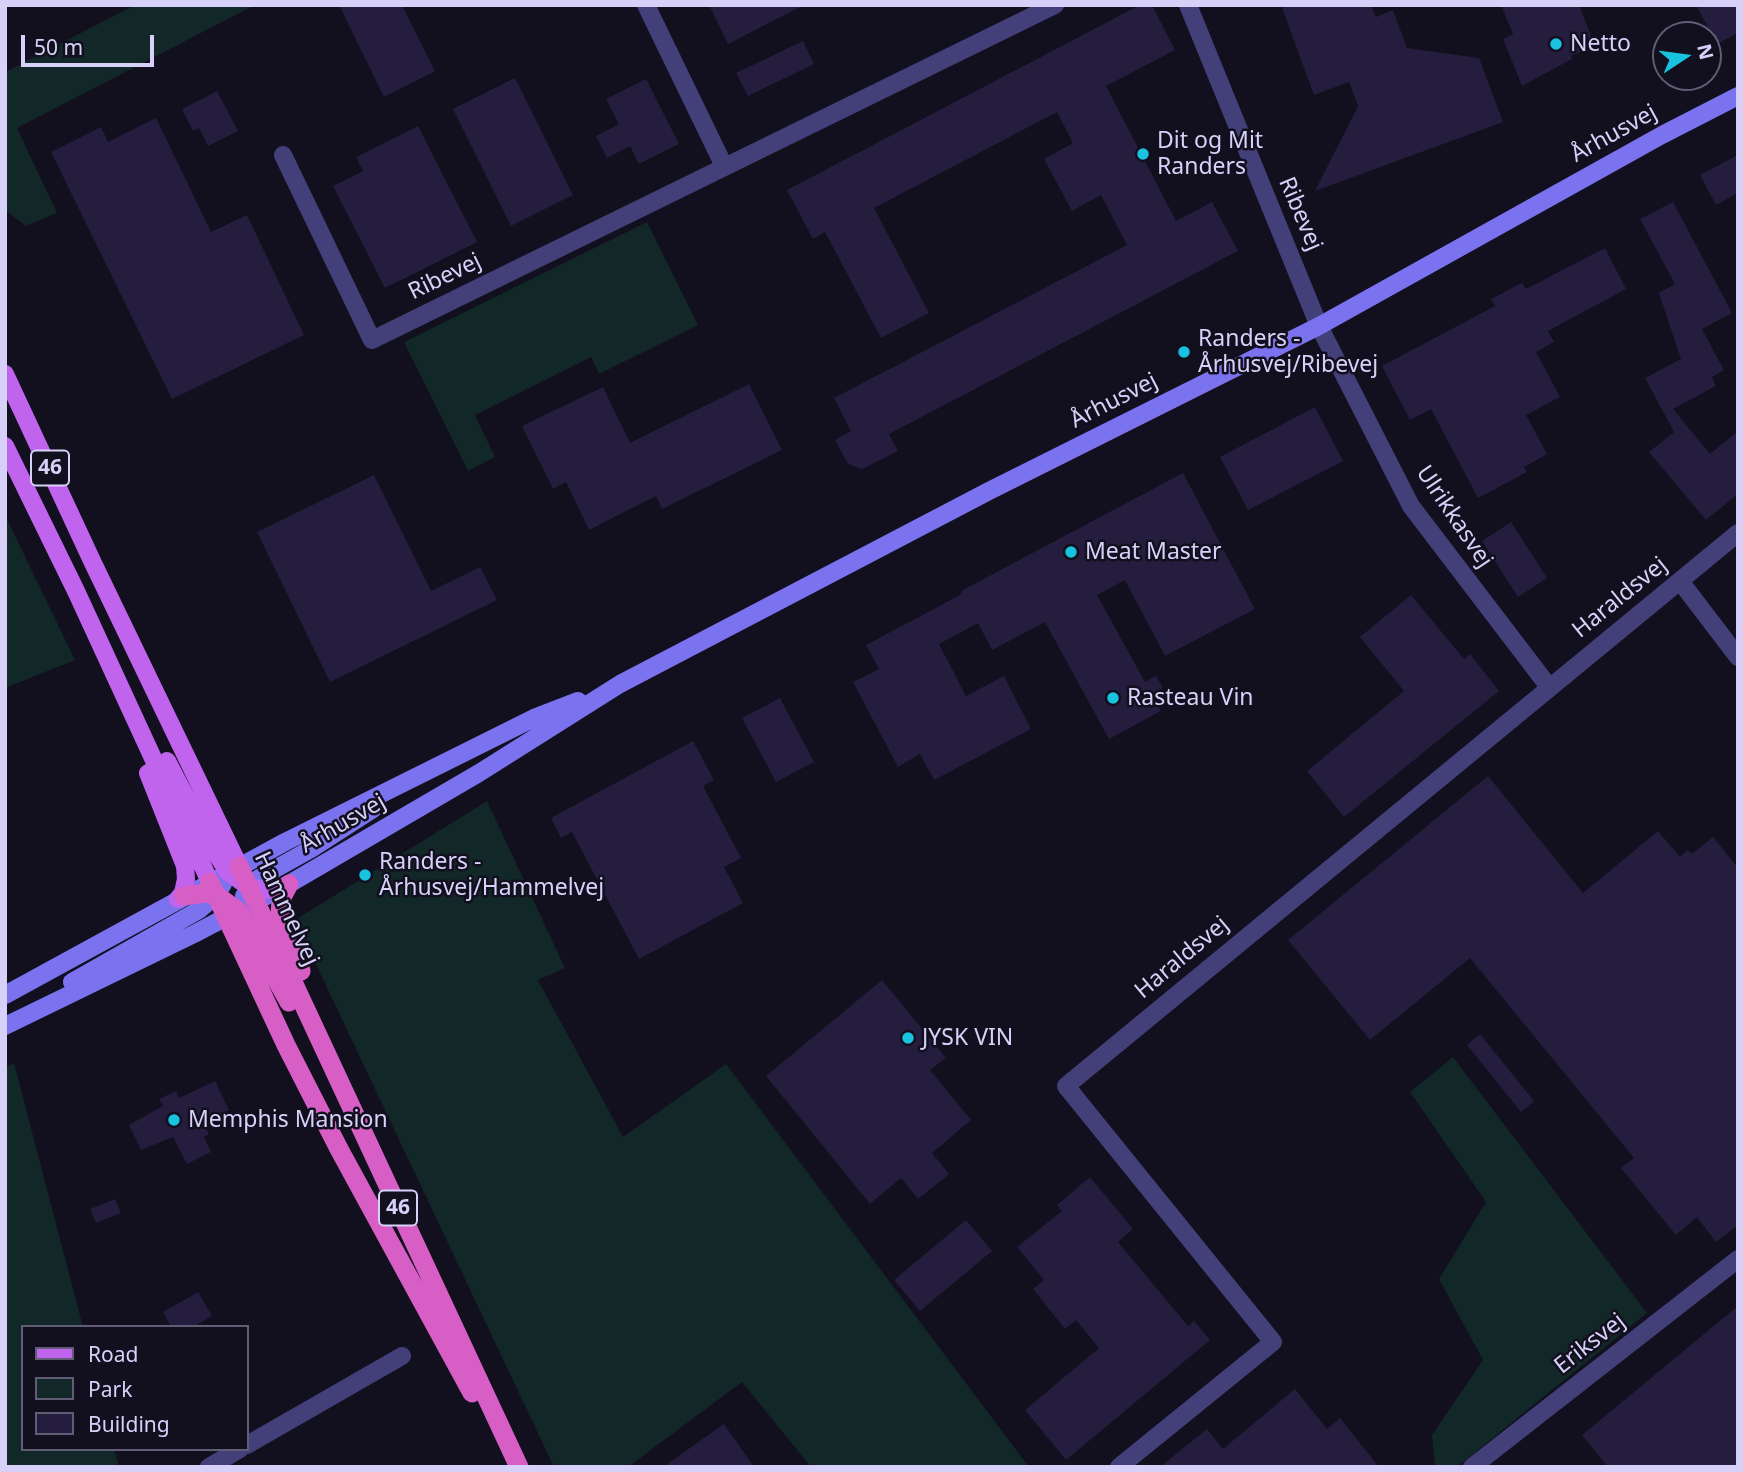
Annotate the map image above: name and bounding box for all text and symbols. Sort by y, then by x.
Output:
scale bar [24,21,158,65]
north arrow [1652,21,1722,91]
place label: Netto [1570,30,1631,58]
text: 50 m [34,33,83,61]
marker: Netto [1548,36,1564,52]
text: N [1691,41,1720,62]
street label: Århusvej [1566,99,1662,169]
place label: Dit og Mit Randers [1157,127,1263,181]
marker: Dit og Mit Randers [1135,146,1151,162]
street label: Ribevej [1272,173,1328,255]
street label: Ribevej [404,248,486,306]
place label: Randers - Århusvej/Ribevej [1198,325,1378,379]
marker: Randers - Århusvej/Ribevej [1176,344,1192,360]
street label: Århusvej [1066,367,1162,435]
road number: 46 [31,450,69,486]
street label: Ulrikkasvej [1410,461,1498,573]
place label: Meat Master [1085,538,1222,566]
marker: Meat Master [1063,544,1079,560]
street label: Haraldsvej [1567,552,1673,644]
place label: Rasteau Vin [1127,684,1254,712]
marker: Rasteau Vin [1105,690,1121,706]
street label: Århusvej [295,788,391,860]
street label: Hammelvej [248,848,324,970]
place label: Randers - Århusvej/Hammelvej [379,848,604,902]
marker: Randers - Århusvej/Hammelvej [357,867,373,883]
street label: Haraldsvej [1130,911,1234,1005]
place label: JYSK VIN [922,1024,1013,1052]
marker: JYSK VIN [900,1030,916,1046]
place label: Memphis Mansion [188,1106,388,1134]
marker: Memphis Mansion [166,1112,182,1128]
road number: 46 [379,1190,417,1226]
street label: Eriksvej [1549,1308,1631,1380]
legend [21,1325,248,1451]
text: Road [88,1340,138,1368]
text: Park [88,1375,132,1403]
text: Building [88,1410,170,1438]

